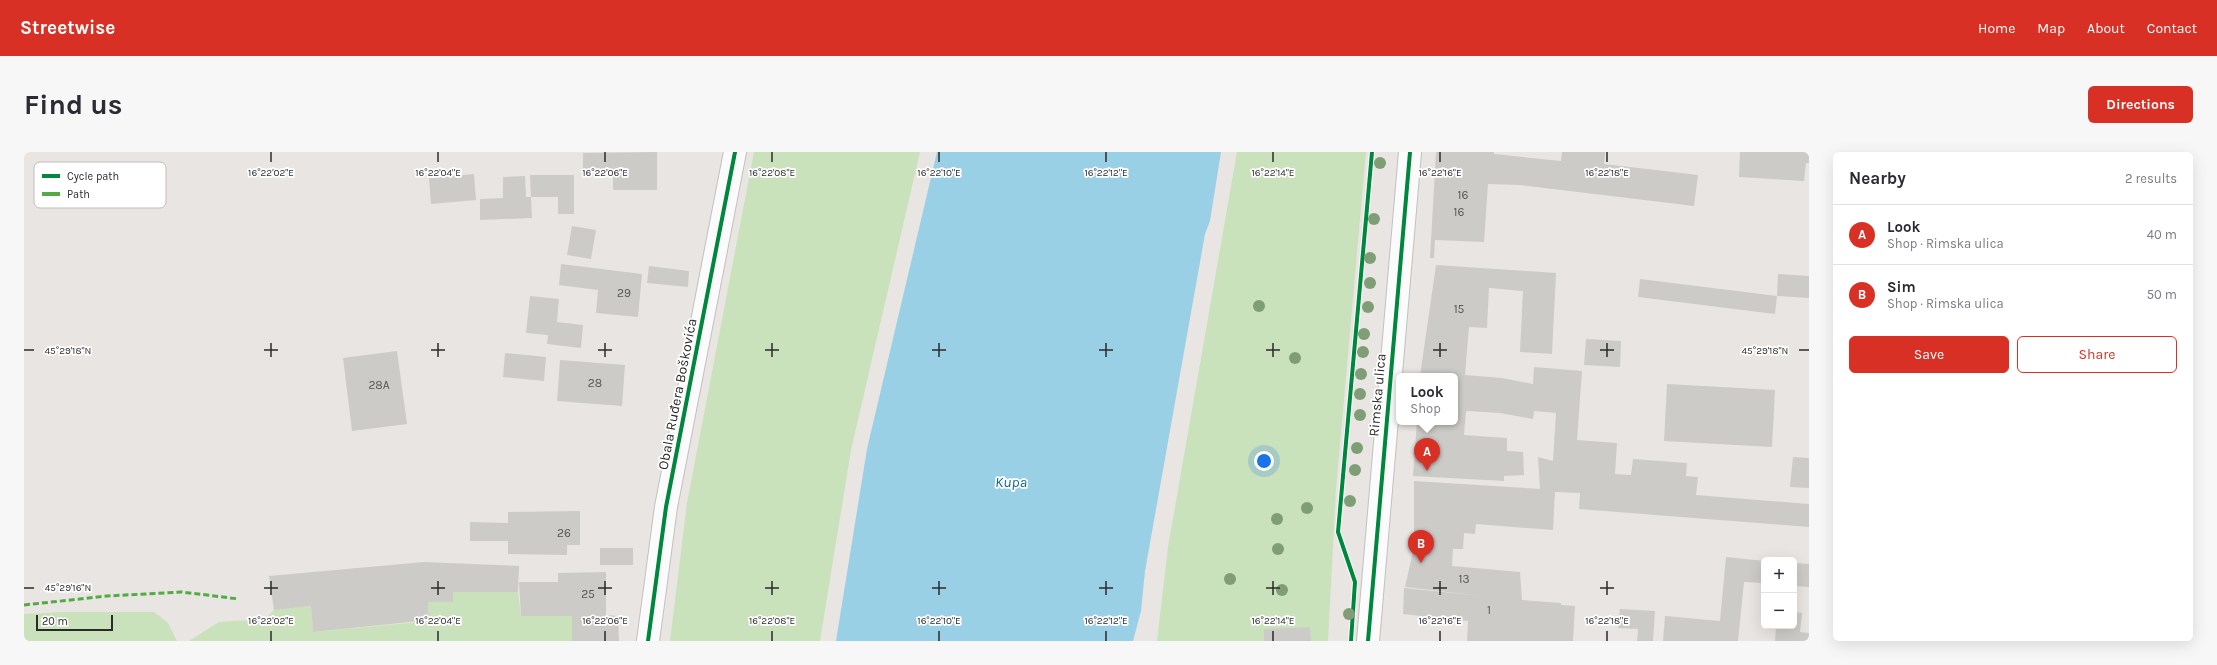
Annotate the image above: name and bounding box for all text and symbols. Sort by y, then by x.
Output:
text: Streetwise [20,17,115,39]
text: Home [1978,20,2015,37]
text: Map [2037,20,2065,37]
text: About [2087,20,2125,37]
text: Contact [2147,20,2197,37]
button: Directions [2088,86,2193,123]
text: Find us [24,88,123,121]
legend [34,162,166,208]
text: 16°22'02"E [248,167,294,179]
text: 16°22'04"E [415,167,461,179]
text: 16°22'06"E [582,167,628,179]
text: 16°22'08"E [749,167,795,179]
text: 16°22'10"E [917,167,961,179]
text: 16°22'12"E [1084,167,1128,179]
text: 16°22'14"E [1252,167,1294,179]
text: 16°22'16"E [1418,167,1462,179]
text: 16°22'18"E [1585,167,1629,179]
text: Nearby [1849,168,1906,188]
text: Cycle path [67,170,119,183]
text: 2 results [2125,171,2177,186]
text: Path [67,188,90,201]
house number: 16 [1458,188,1469,202]
house number: 16 [1454,205,1465,219]
text: Look [1887,218,1920,236]
text: A [1858,227,1866,242]
text: 40 m [2147,227,2177,242]
text: Shop · Rimska ulica [1887,236,2004,251]
text: Sim [1887,278,1916,296]
house number: 29 [617,286,631,300]
text: B [1858,287,1866,302]
text: 50 m [2147,287,2177,302]
text: Shop · Rimska ulica [1887,296,2004,311]
house number: 15 [1454,302,1465,316]
street label: Obala Ruđera Boškovića [654,317,701,471]
button: Save [1849,336,2009,373]
button: Share [2017,336,2177,373]
text: 45°29'18"N [45,345,91,357]
text: 45°29'18"N [1742,345,1788,357]
street label: Rimska ulica [1365,353,1390,437]
popup [1396,373,1458,425]
house number: 28 [588,376,602,390]
house number: 28A [368,378,390,392]
text: Look [1410,383,1444,401]
text: Shop [1410,401,1441,416]
pin: A [1414,438,1440,471]
your location [1254,451,1274,471]
water label: Kupa [995,473,1027,491]
house number: 26 [557,526,571,540]
pin: B [1408,530,1434,563]
map controls [1761,557,1797,629]
button: + [1761,557,1797,593]
house number: 13 [1458,572,1470,586]
text: 45°29'16"N [45,582,91,594]
house number: 25 [581,587,595,601]
button: − [1761,593,1797,629]
house number: 1 [1487,603,1491,617]
scale bar [36,613,113,632]
text: 20 m [42,615,68,628]
text: 16°22'02"E [248,615,294,627]
text: 16°22'04"E [415,615,461,627]
text: 16°22'06"E [582,615,628,627]
text: 16°22'08"E [749,615,795,627]
text: 16°22'10"E [917,615,961,627]
text: 16°22'12"E [1084,615,1128,627]
text: 16°22'14"E [1252,615,1294,627]
text: 16°22'16"E [1418,615,1462,627]
text: 16°22'18"E [1585,615,1629,627]

